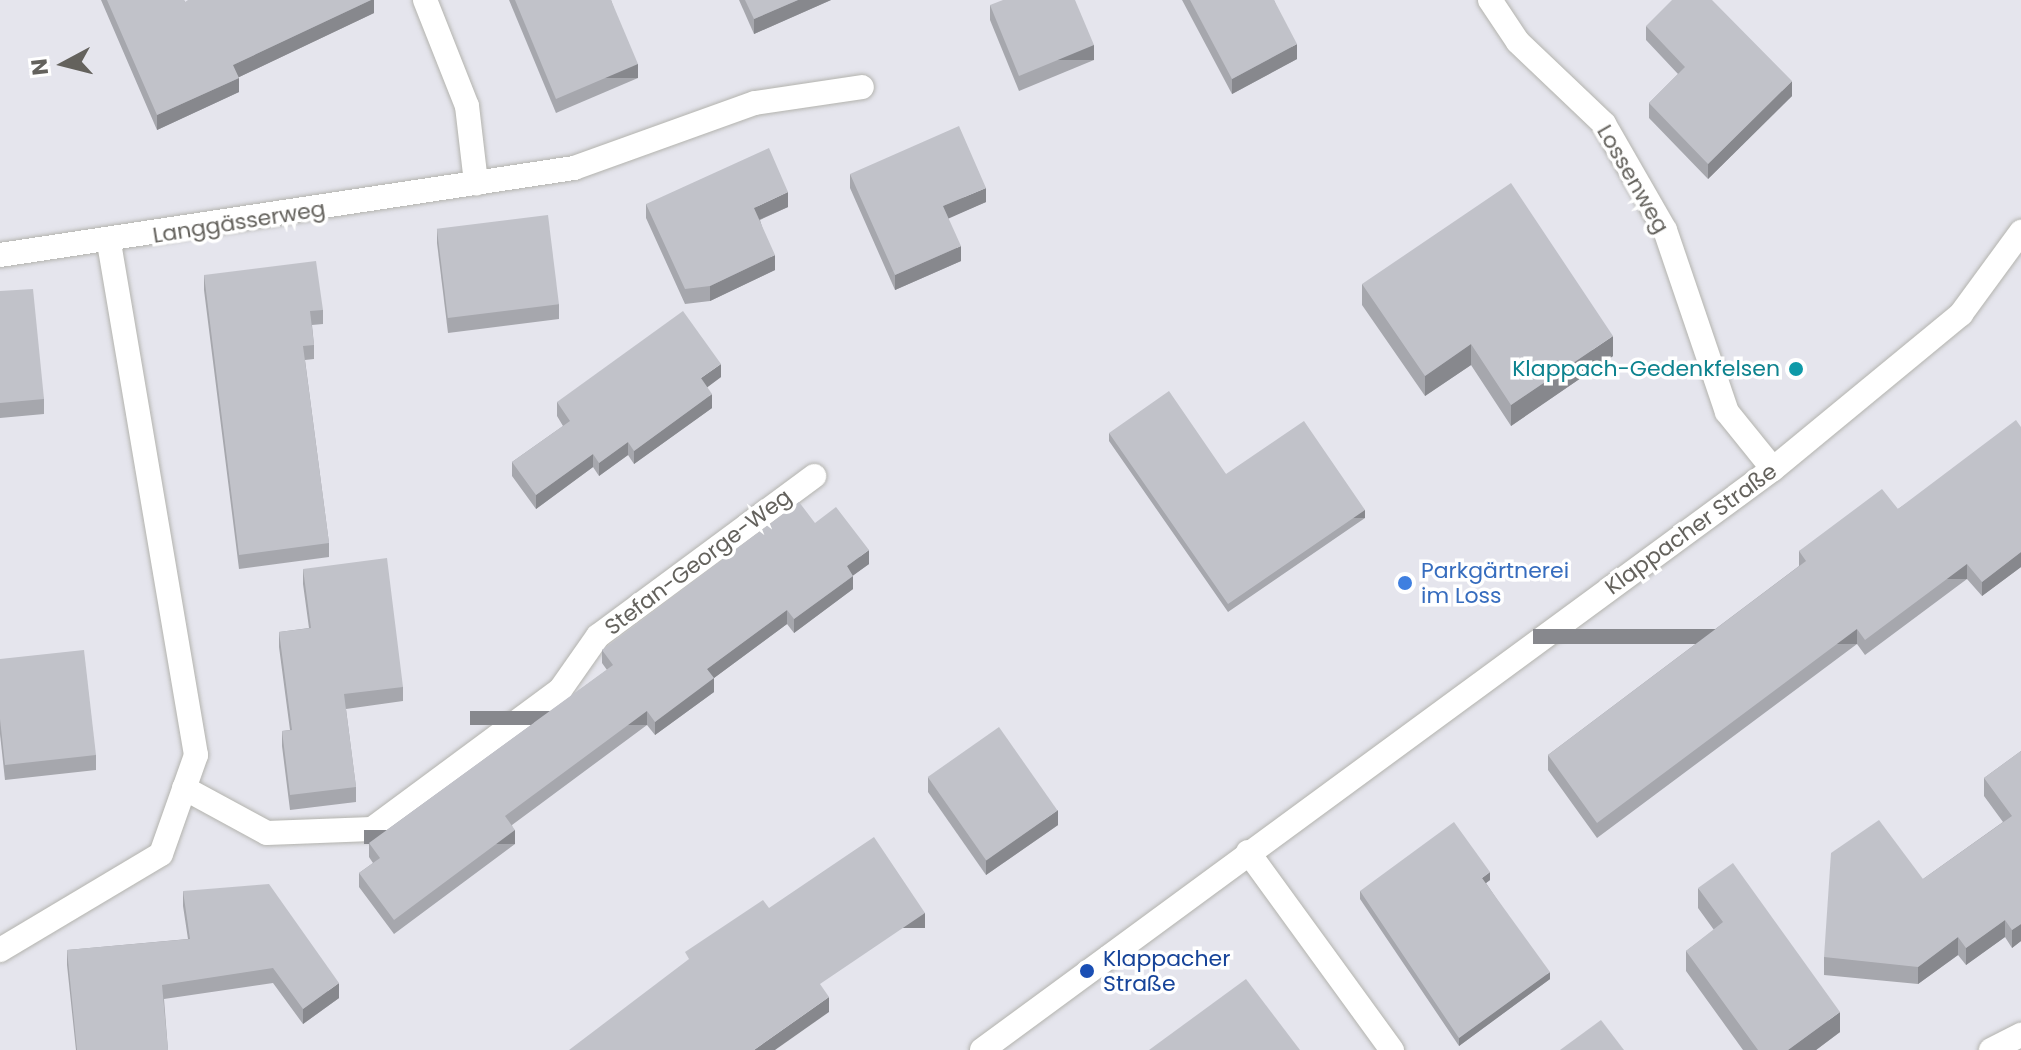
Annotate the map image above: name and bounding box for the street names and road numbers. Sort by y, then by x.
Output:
street label: Lossenweg [1591,120,1675,238]
street label: Langgässerweg [151,195,327,249]
street label: Klappacher Straße [1600,458,1782,600]
street label: Stefan-George-Weg [600,483,796,641]

